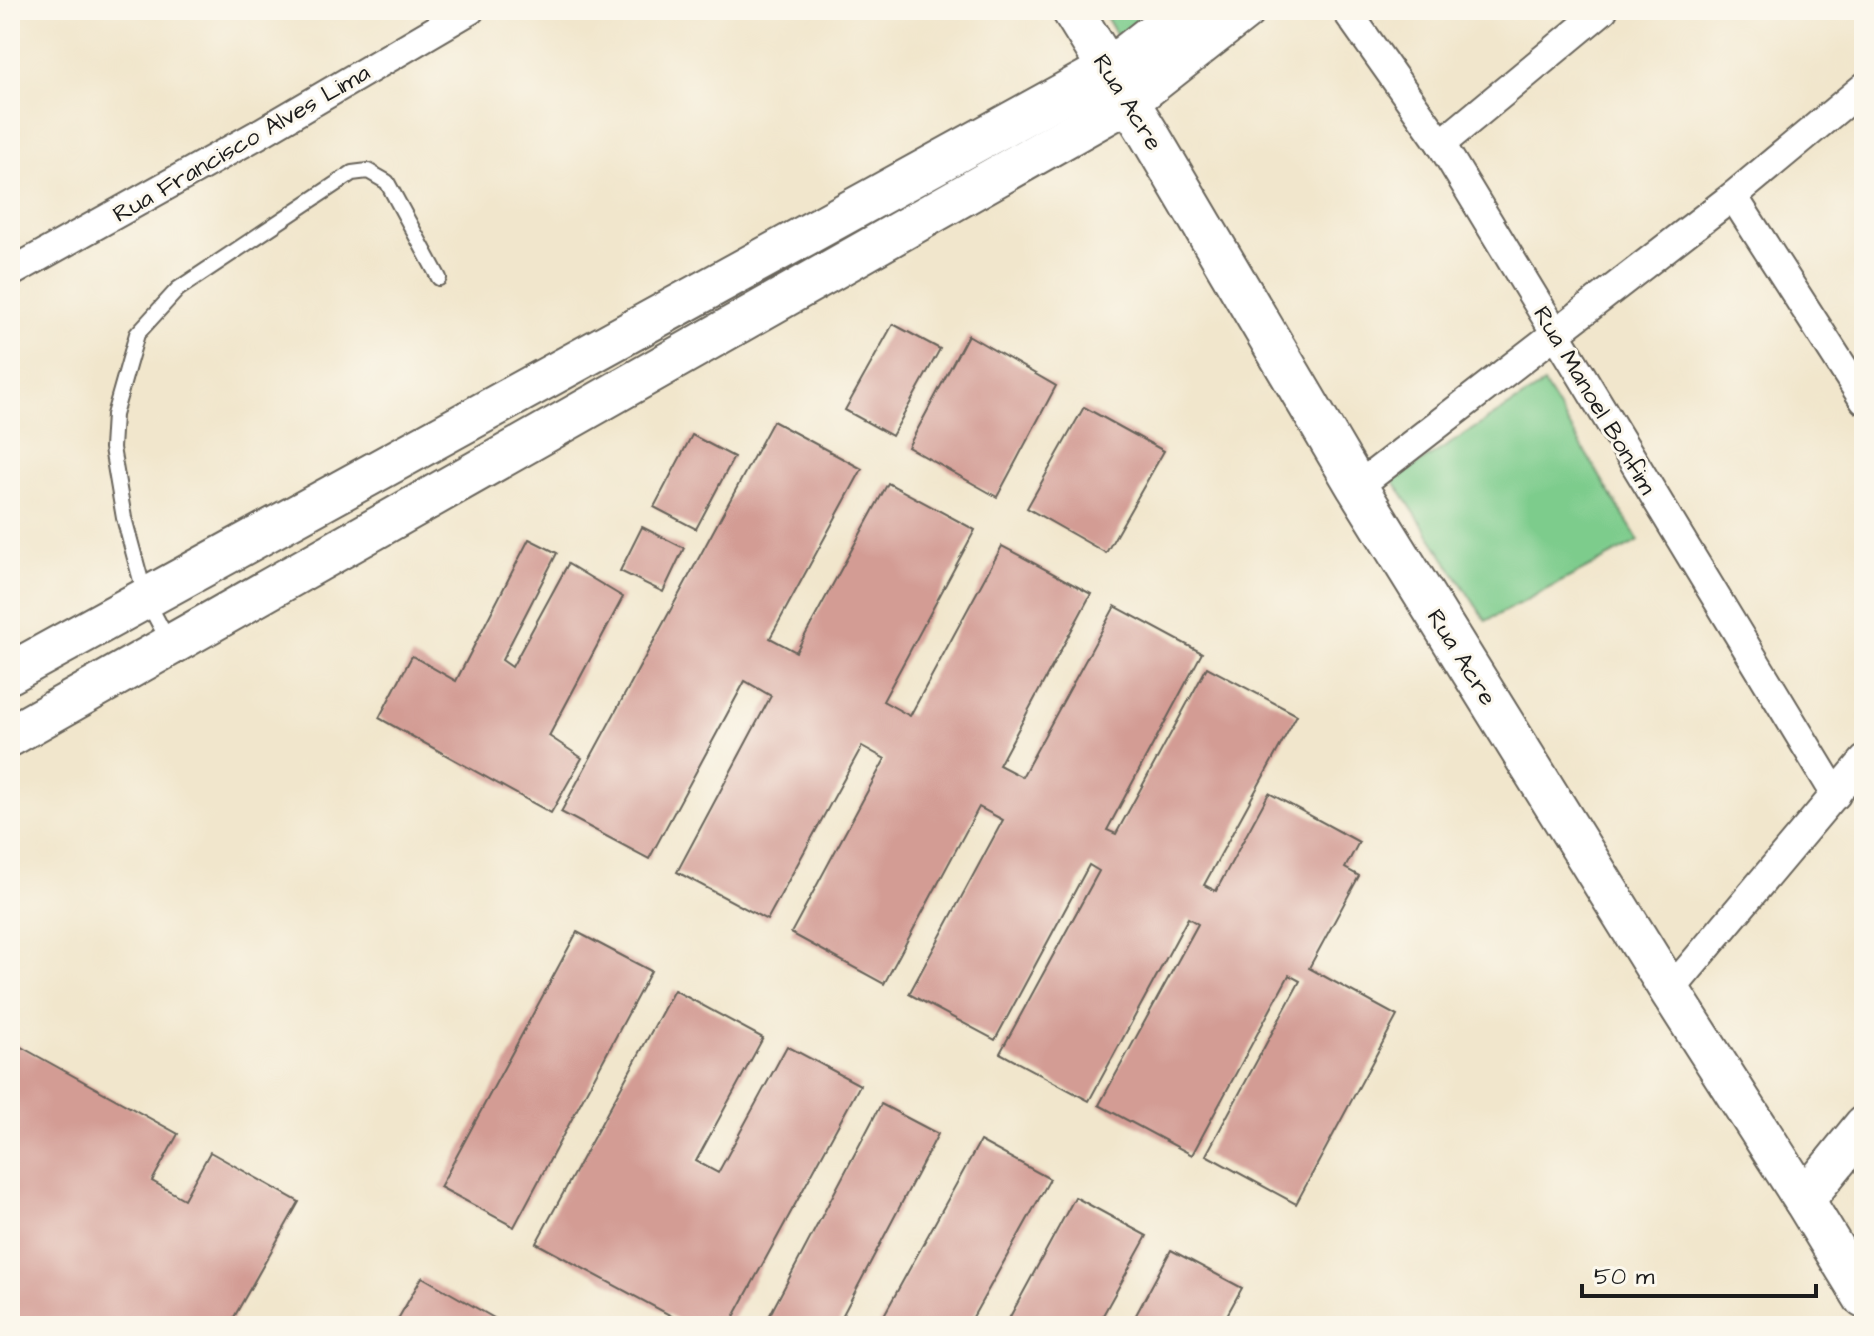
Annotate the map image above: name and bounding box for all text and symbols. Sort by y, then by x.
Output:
street label: Rua Acre [1084,48,1170,157]
street label: Rua Francisco Alves Lima [107,56,376,232]
street label: Rua Manoel Bonfim [1524,300,1664,501]
street label: Rua Acre [1418,603,1504,712]
scale bar [1582,1248,1816,1298]
text: 50 m [1594,1260,1655,1294]

